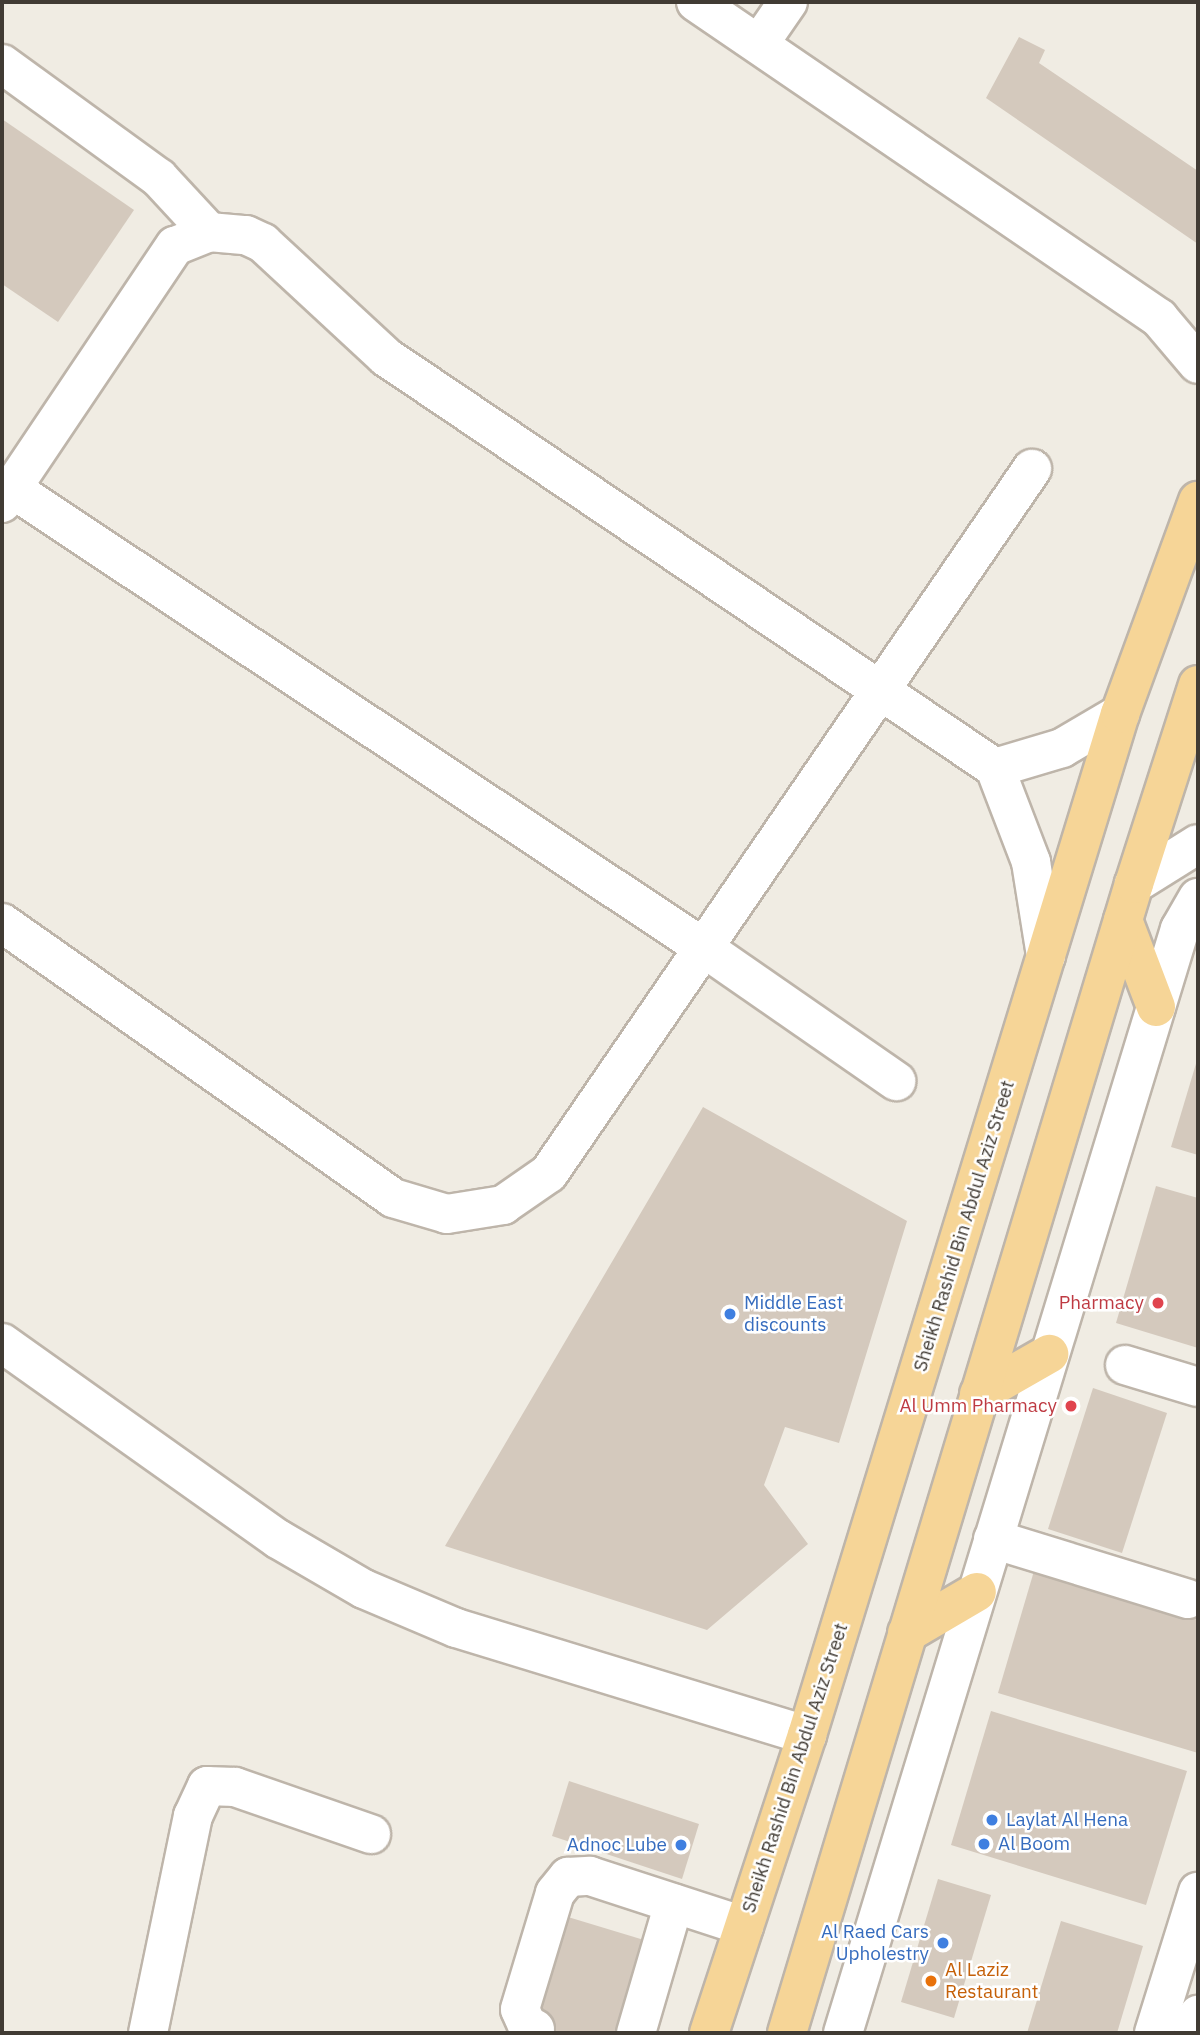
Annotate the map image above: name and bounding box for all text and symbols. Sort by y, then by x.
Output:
street label: Sheikh Rashid Bin Abdul Aziz Street [909,1078,1019,1374]
place label: Middle East discounts [744,1292,843,1336]
place label: Pharmacy [1059,1292,1144,1314]
marker: Pharmacy [1150,1295,1166,1311]
marker: Middle East discounts [722,1306,738,1322]
place label: Al Umm Pharmacy [899,1395,1057,1417]
marker: Al Umm Pharmacy [1063,1398,1079,1414]
street label: Sheikh Rashid Bin Abdul Aziz Street [737,1620,853,1916]
place label: Laylat Al Hena [1006,1809,1128,1831]
marker: Laylat Al Hena [984,1812,1000,1828]
place label: Al Boom [998,1833,1070,1855]
place label: Adnoc Lube [567,1834,667,1856]
marker: Al Boom [976,1836,992,1852]
marker: Adnoc Lube [673,1837,689,1853]
place label: Al Raed Cars Upholestry [821,1921,929,1965]
marker: Al Raed Cars Upholestry [935,1935,951,1951]
place label: Al Laziz Restaurant [945,1959,1039,2003]
marker: Al Laziz Restaurant [923,1973,939,1989]

